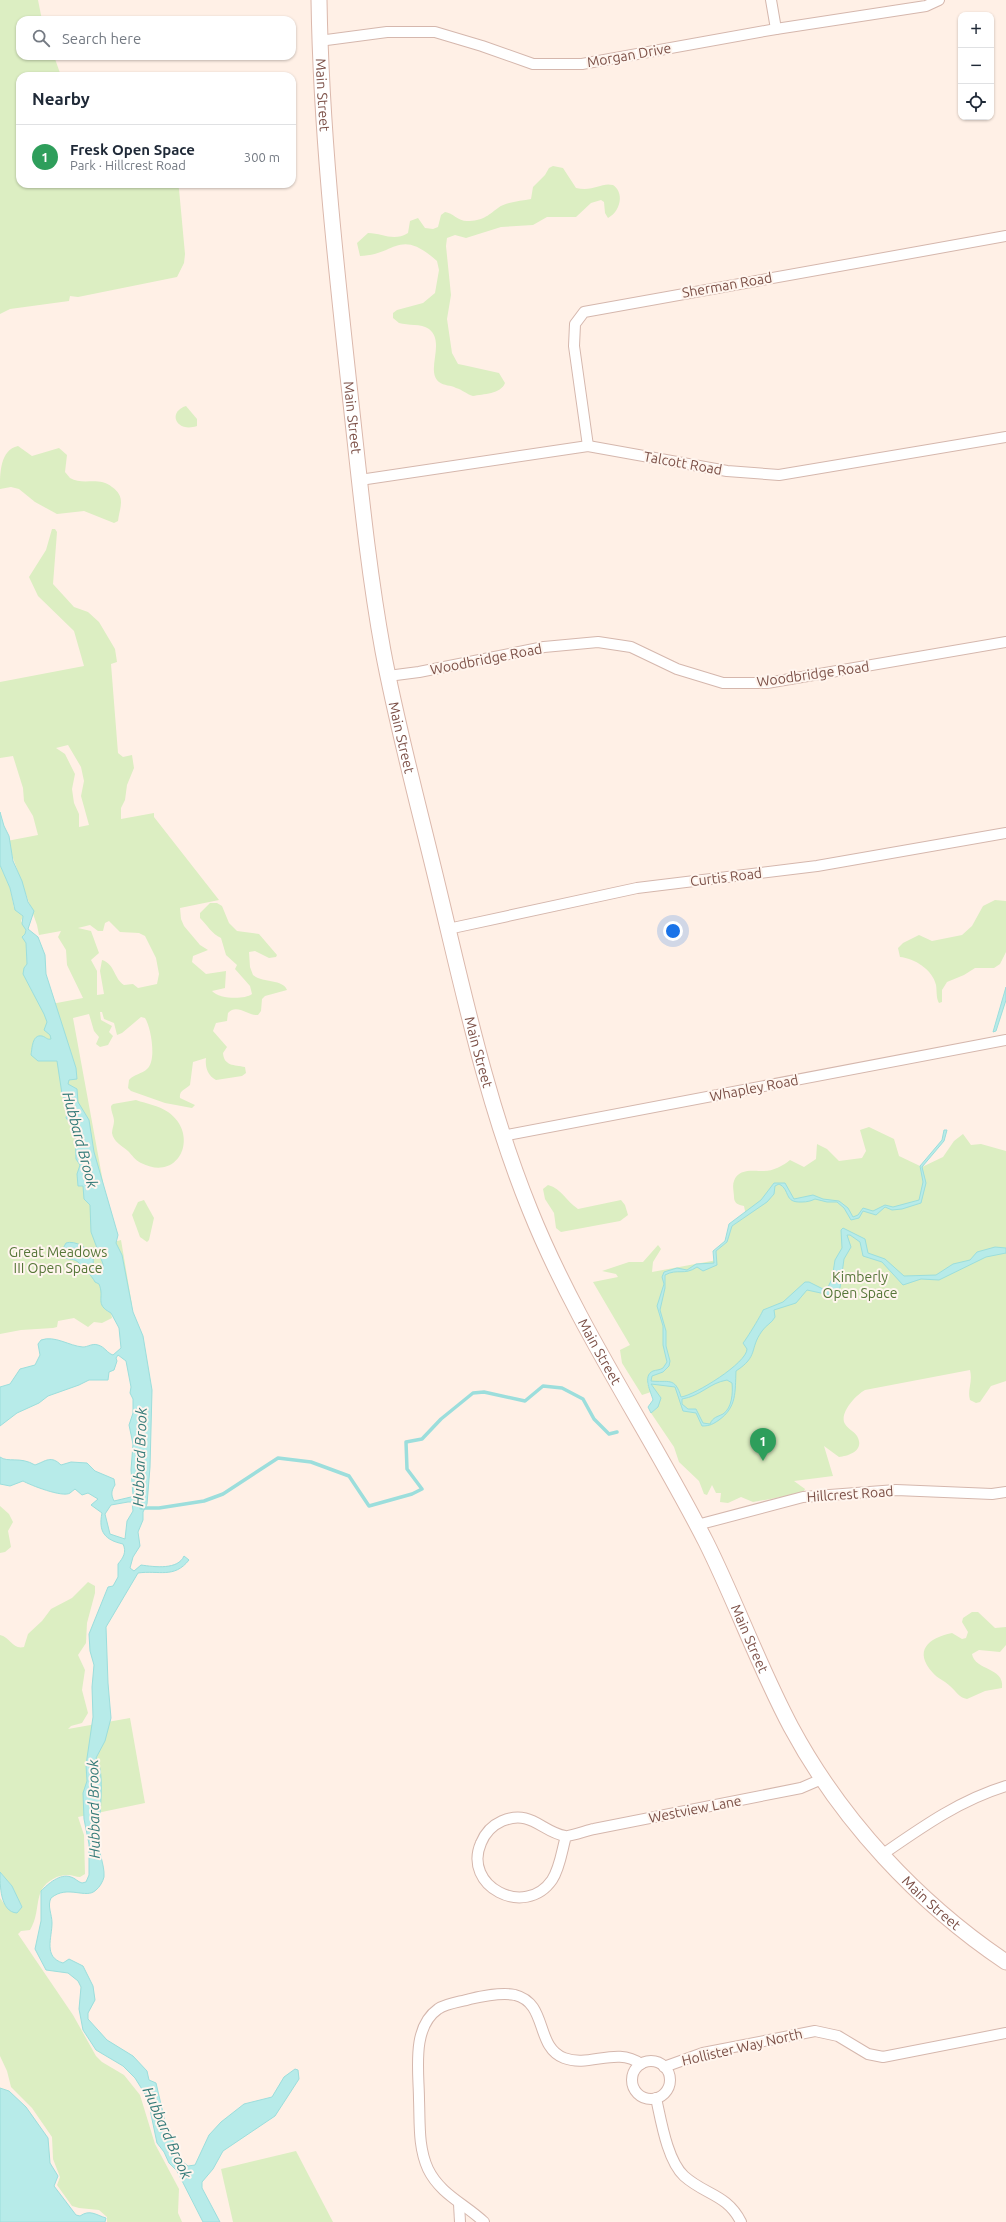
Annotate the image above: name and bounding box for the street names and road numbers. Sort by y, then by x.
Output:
street label: Morgan Drive [586,40,672,70]
street label: Main Street [313,58,333,132]
street label: Sherman Road [681,269,773,301]
street label: Main Street [341,380,365,455]
street label: Talcott Road [643,448,723,478]
street label: Woodbridge Road [429,640,543,678]
street label: Woodbridge Road [756,658,870,690]
street label: Main Street [386,700,418,775]
street label: Curtis Road [689,865,763,889]
street label: Main Street [462,1015,496,1090]
street label: Whapley Road [708,1072,800,1104]
street label: Main Street [575,1316,625,1388]
street label: Hillcrest Road [806,1483,894,1505]
street label: Main Street [728,1602,772,1676]
street label: Westview Lane [647,1792,743,1826]
street label: Main Street [899,1873,964,1934]
street label: Hollister Way North [680,2025,804,2069]

